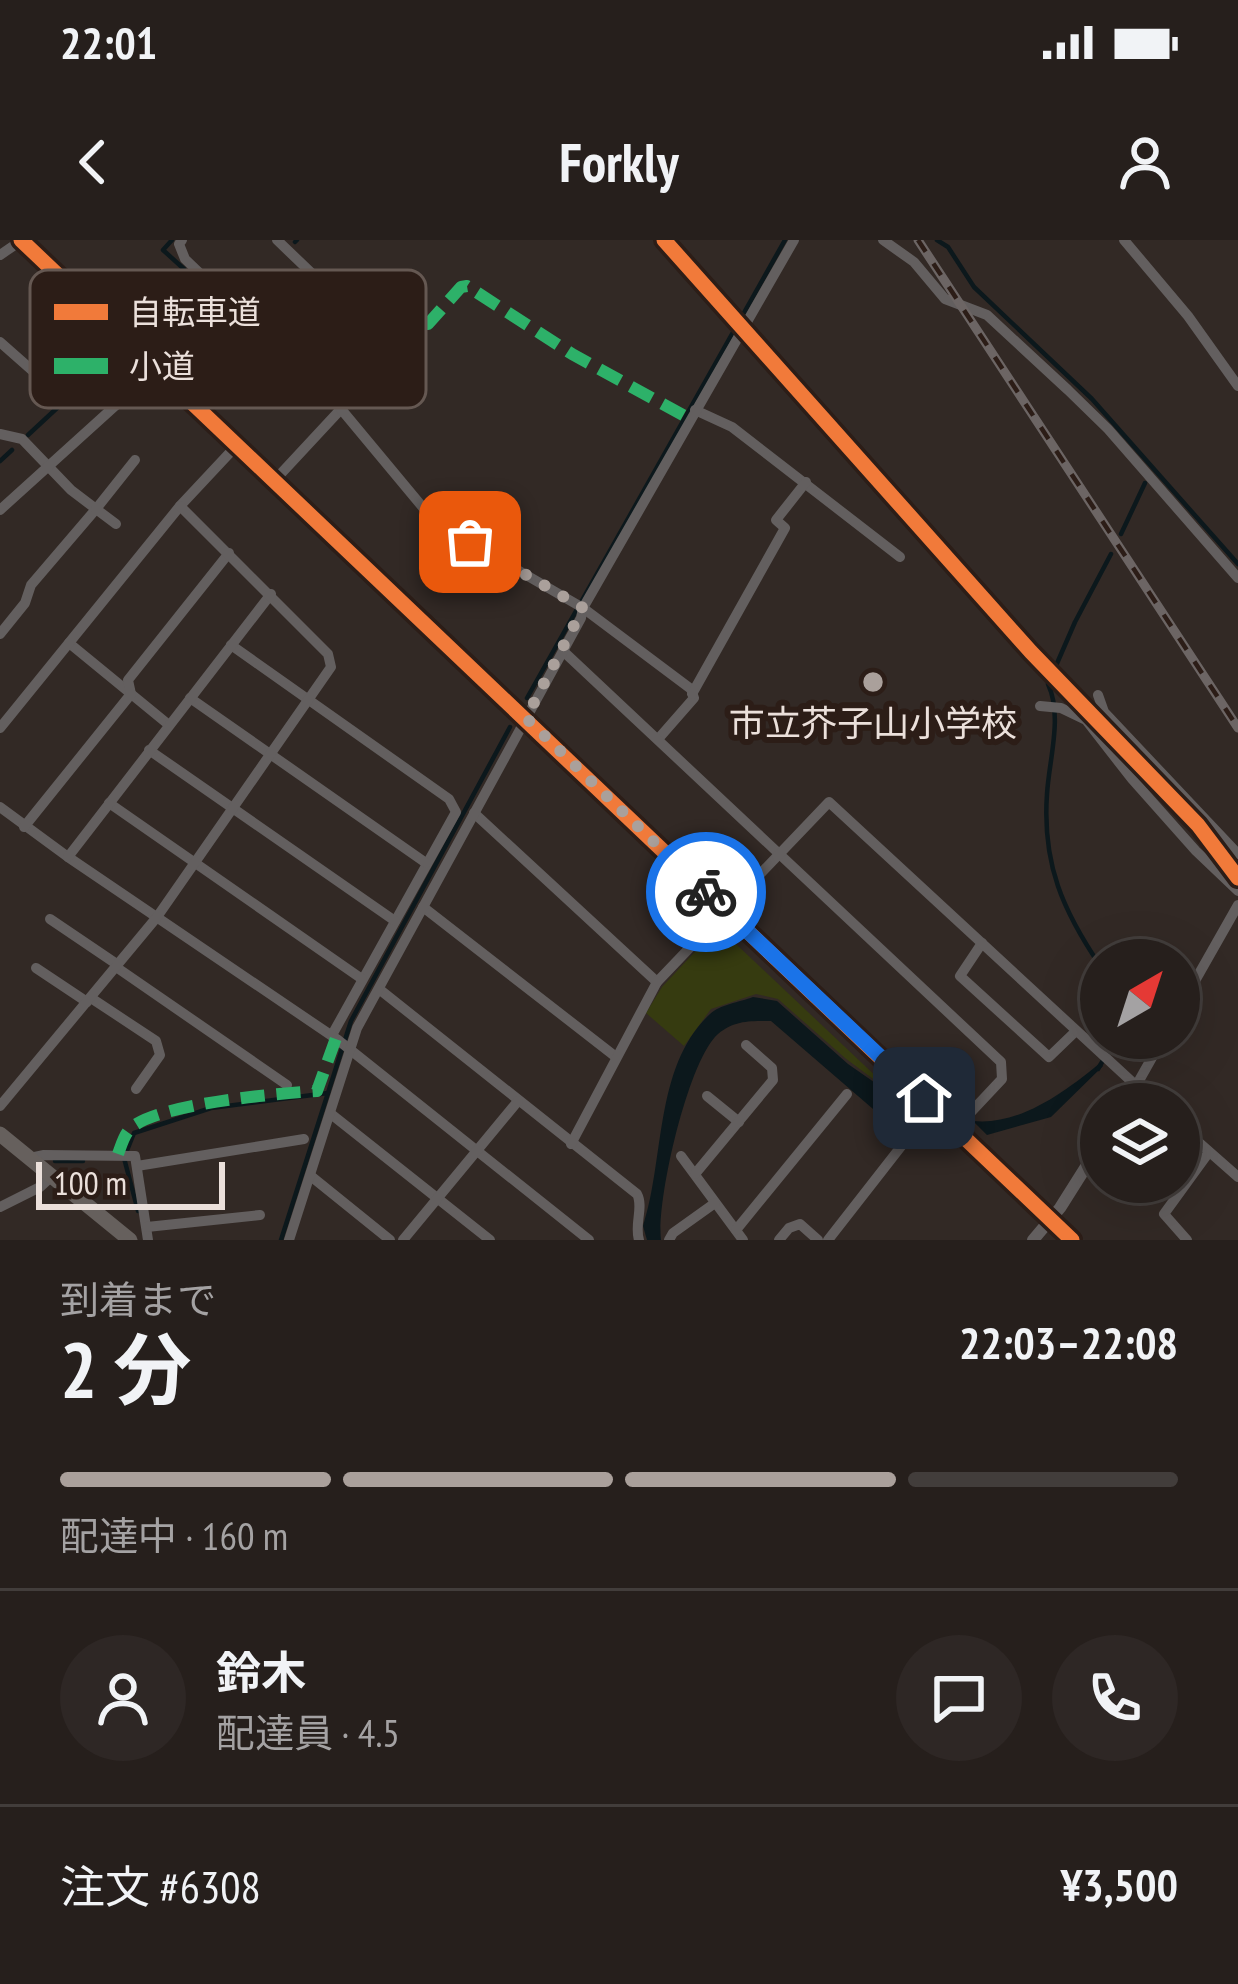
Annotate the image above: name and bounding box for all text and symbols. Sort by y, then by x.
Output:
text: 22:01 [60,13,157,71]
text: Forkly [559,127,679,197]
icon: back [60,129,126,195]
icon: person [1112,129,1178,195]
legend [30,270,426,408]
text: 自転車道 [129,290,261,333]
text: 小道 [129,344,195,387]
pin [419,491,521,593]
icon: bag [437,509,503,575]
marker: 市立芥子山小学校 [860,669,886,695]
place label: 市立芥子山小学校 [729,699,1017,746]
courier [646,832,766,952]
icon: bike [673,859,739,925]
north arrow [1080,939,1200,1059]
map controls [1080,939,1200,1203]
pin [873,1047,975,1149]
icon: home [891,1065,957,1131]
button: layers [1080,1083,1200,1203]
scale bar [36,1156,225,1209]
text: 100 m [54,1161,127,1204]
text: 到着まで [60,1274,216,1325]
text: 22:03–22:08 [959,1313,1178,1371]
text: 2 分 [60,1319,191,1420]
text: 配達中 · 160 m [60,1510,288,1561]
button: person [60,1635,186,1761]
button: chat [896,1635,1022,1761]
button: phone [1052,1635,1178,1761]
text: 鈴木 [216,1643,306,1701]
text: 配達員 · 4.5 [216,1707,400,1758]
text: ¥3,500 [1061,1855,1178,1913]
text: 注文 #6308 [60,1857,261,1915]

